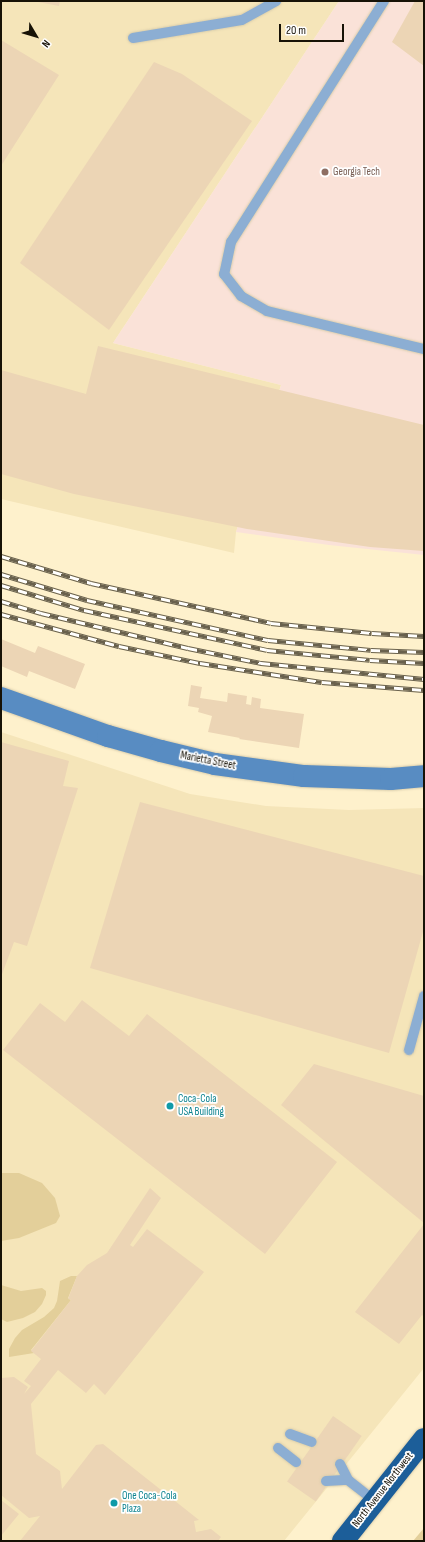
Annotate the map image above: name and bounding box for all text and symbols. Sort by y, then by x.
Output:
north arrow [16,16,56,56]
scale bar [281,16,346,42]
text: 20 m [286,23,306,38]
text: N [39,37,53,50]
place label: Georgia Tech [333,165,380,179]
marker: Georgia Tech [320,167,330,177]
street label: Marietta Street [179,749,237,773]
place label: Coca-Cola USA Building [178,1093,224,1119]
marker: Coca-Cola USA Building [165,1101,175,1111]
street label: North Avenue Northwest [350,1450,416,1530]
place label: One Coca-Cola Plaza [122,1490,177,1516]
marker: One Coca-Cola Plaza [109,1498,119,1508]

